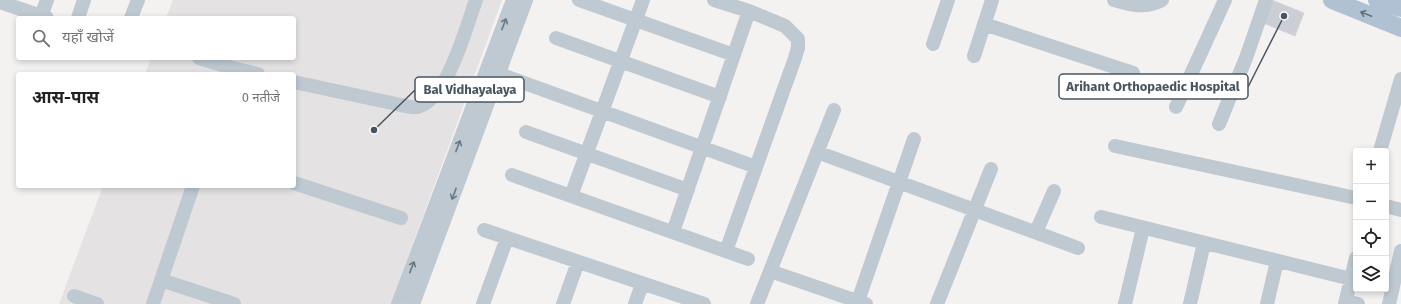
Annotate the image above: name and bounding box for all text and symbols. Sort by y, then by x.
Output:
one-way arrow [1361,9,1373,17]
search box [16,16,296,60]
one-way arrow [500,19,508,31]
icon: search [30,27,52,49]
text: यहाँ खोजें [62,28,114,46]
callout: Arihant Orthopaedic Hospital [1059,74,1248,99]
callout: Bal Vidhayalaya [415,77,524,102]
text: Arihant Orthopaedic Hospital [1065,79,1240,94]
text: Bal Vidhayalaya [423,82,517,97]
text: आस-पास [32,87,99,108]
text: 0 नतीजे [242,90,280,105]
one-way arrow [455,139,462,152]
map controls [1353,148,1389,292]
button: + [1353,148,1389,184]
button: − [1353,184,1389,220]
one-way arrow [450,187,457,200]
button: locate [1353,220,1389,256]
button: layers [1353,256,1389,292]
one-way arrow [409,262,417,274]

